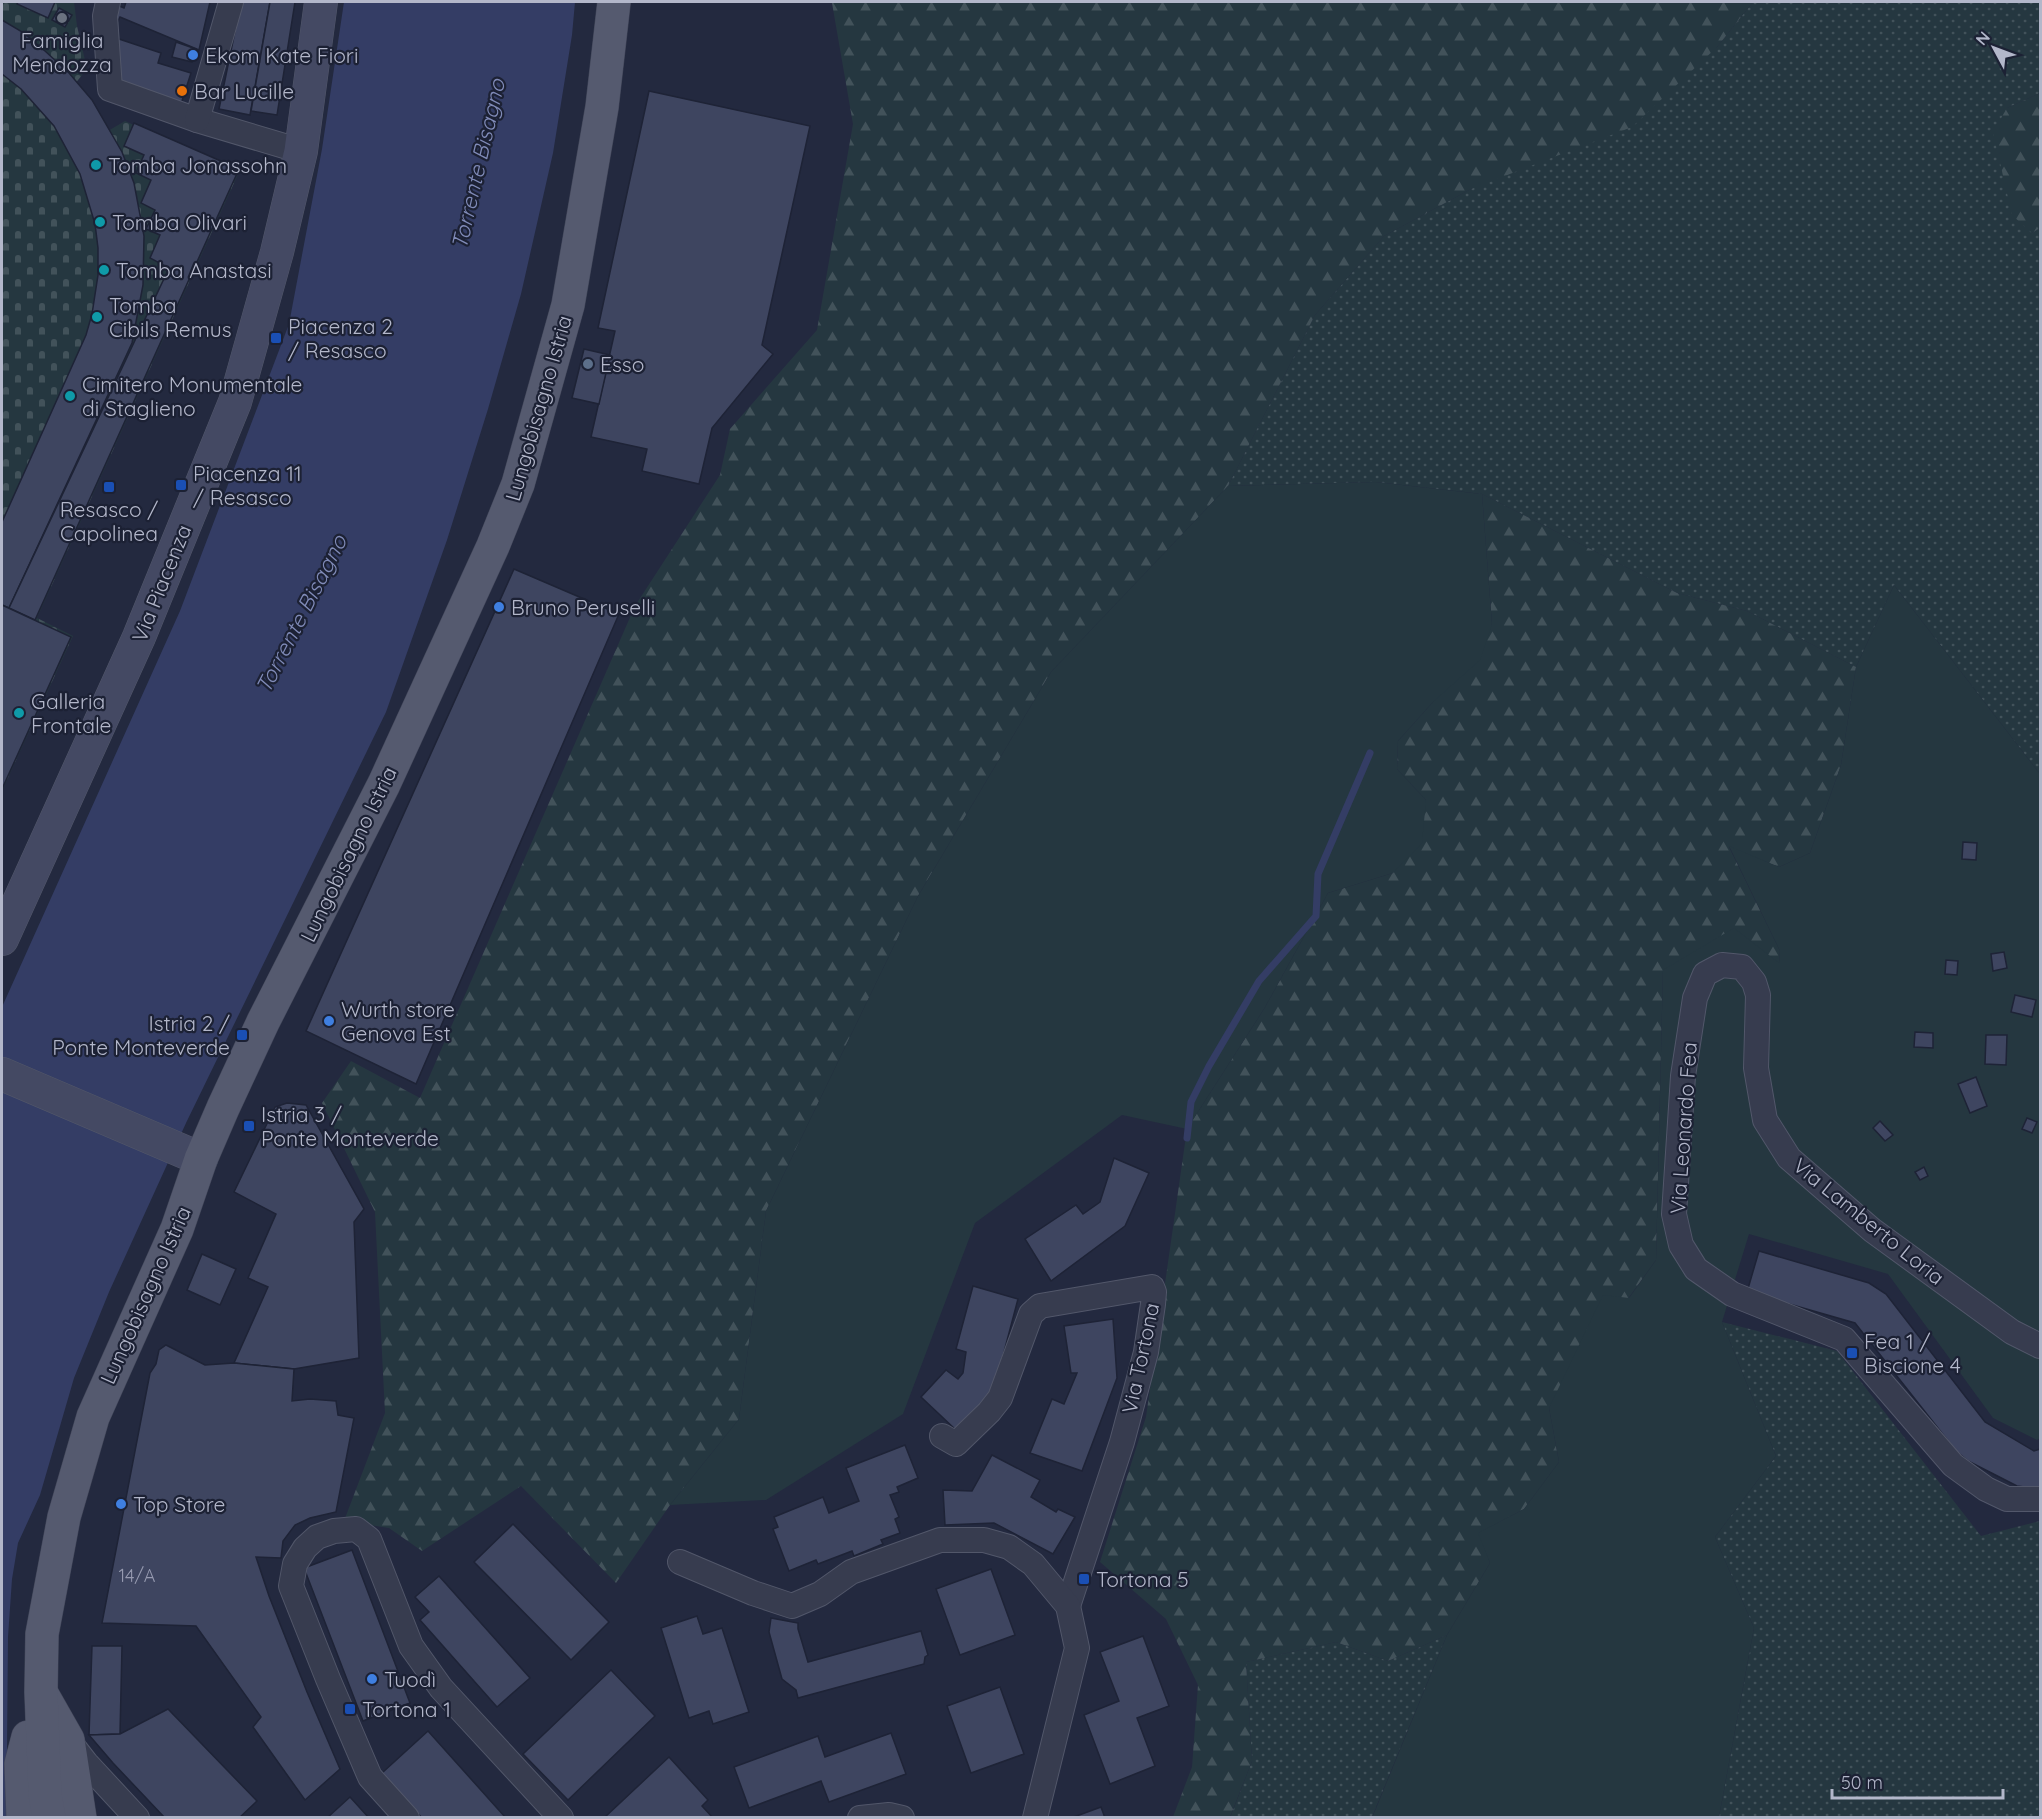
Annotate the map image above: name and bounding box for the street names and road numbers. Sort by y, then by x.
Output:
street label: Lungobisagno Istria [499,312,577,504]
street label: Via Piacenza [126,520,196,646]
street label: Lungobisagno Istria [294,762,402,946]
street label: Via Leonardo Fea [1664,1041,1702,1215]
street label: Via Lamberto Loria [1788,1152,1950,1290]
street label: Lungobisagno Istria [94,1202,196,1388]
street label: Via Tortona [1116,1300,1164,1416]

